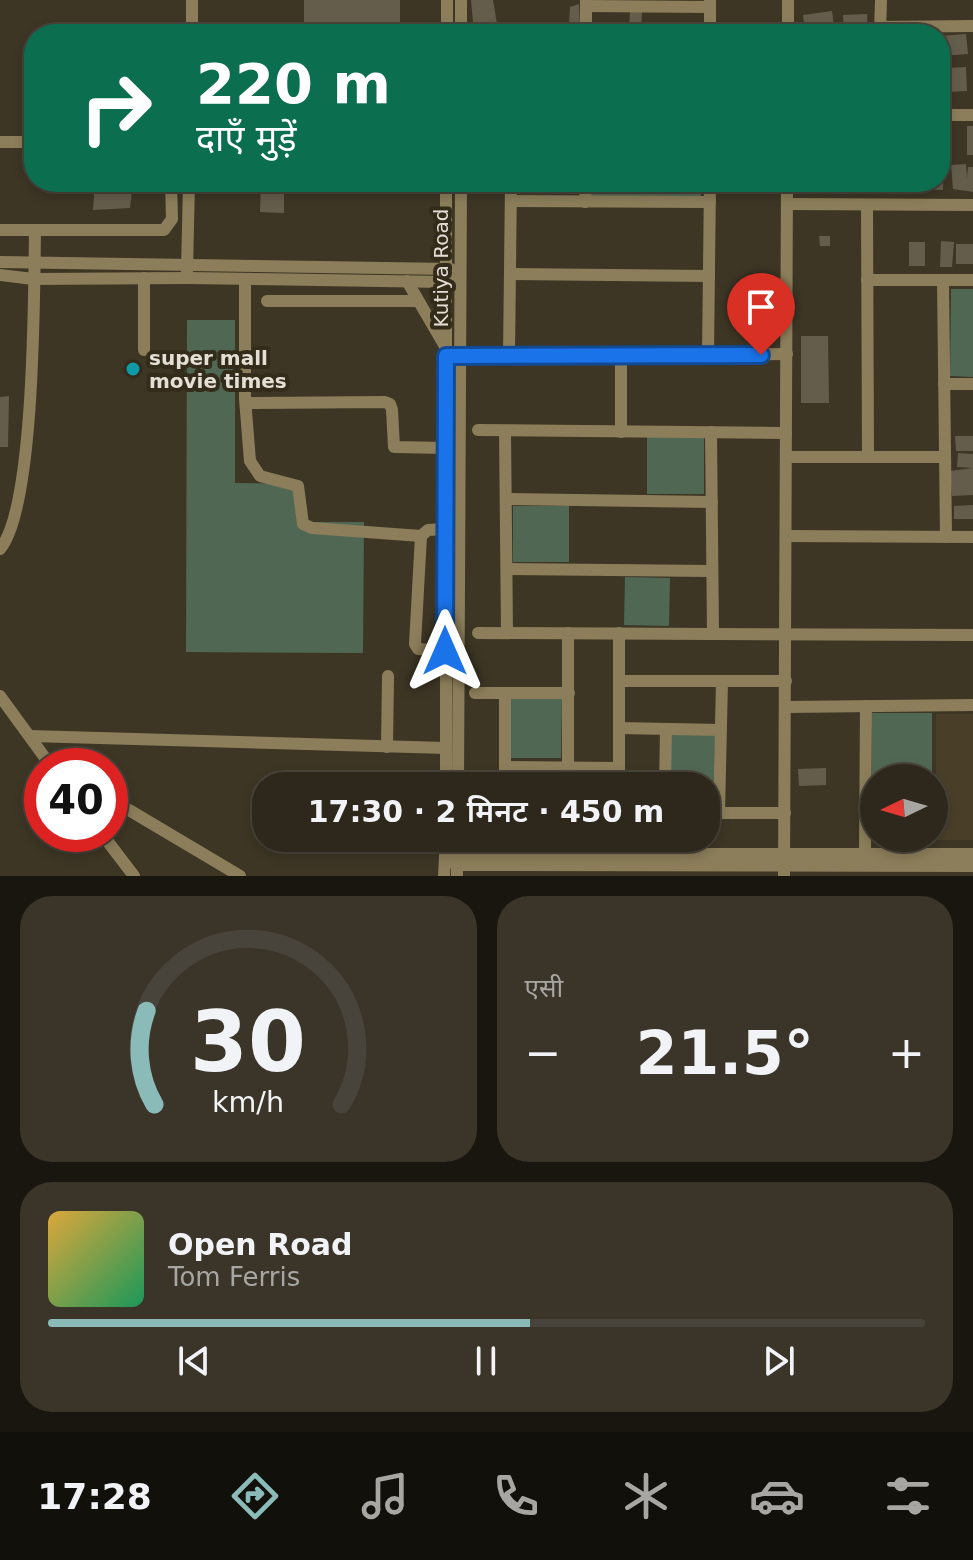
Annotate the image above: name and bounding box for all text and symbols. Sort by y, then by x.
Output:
text: 220 m [196,51,391,116]
icon: right [64,56,168,160]
text: दाएँ मुड़ें [196,118,297,159]
street label: Kutiya Road [429,209,453,327]
pin [727,273,795,355]
icon: arrive [739,285,783,329]
place label: super mall movie times [149,346,287,393]
marker: super mall movie times [124,360,142,378]
position arrow [403,609,487,693]
speed limit sign: 40 [24,748,128,852]
north arrow [860,764,948,852]
map controls [860,764,948,852]
text: 17:30 · 2 मिनट · 450 m [308,794,664,829]
text: एसी [525,973,563,1003]
text: 30 [190,994,306,1091]
text: 21.5° [636,1018,814,1088]
text: − [525,1027,561,1078]
text: + [888,1027,925,1078]
text: km/h [212,1085,284,1119]
text: Open Road [168,1227,353,1262]
text: Tom Ferris [168,1262,300,1292]
icon: previous [172,1339,216,1383]
icon: pause [464,1339,508,1383]
icon: next [757,1339,801,1383]
icon: directions [227,1468,283,1524]
icon: music [357,1468,413,1524]
icon: phone [488,1468,544,1524]
icon: climate [618,1468,674,1524]
icon: car [749,1468,805,1524]
icon: filters [880,1468,936,1524]
text: 17:28 [37,1476,152,1517]

